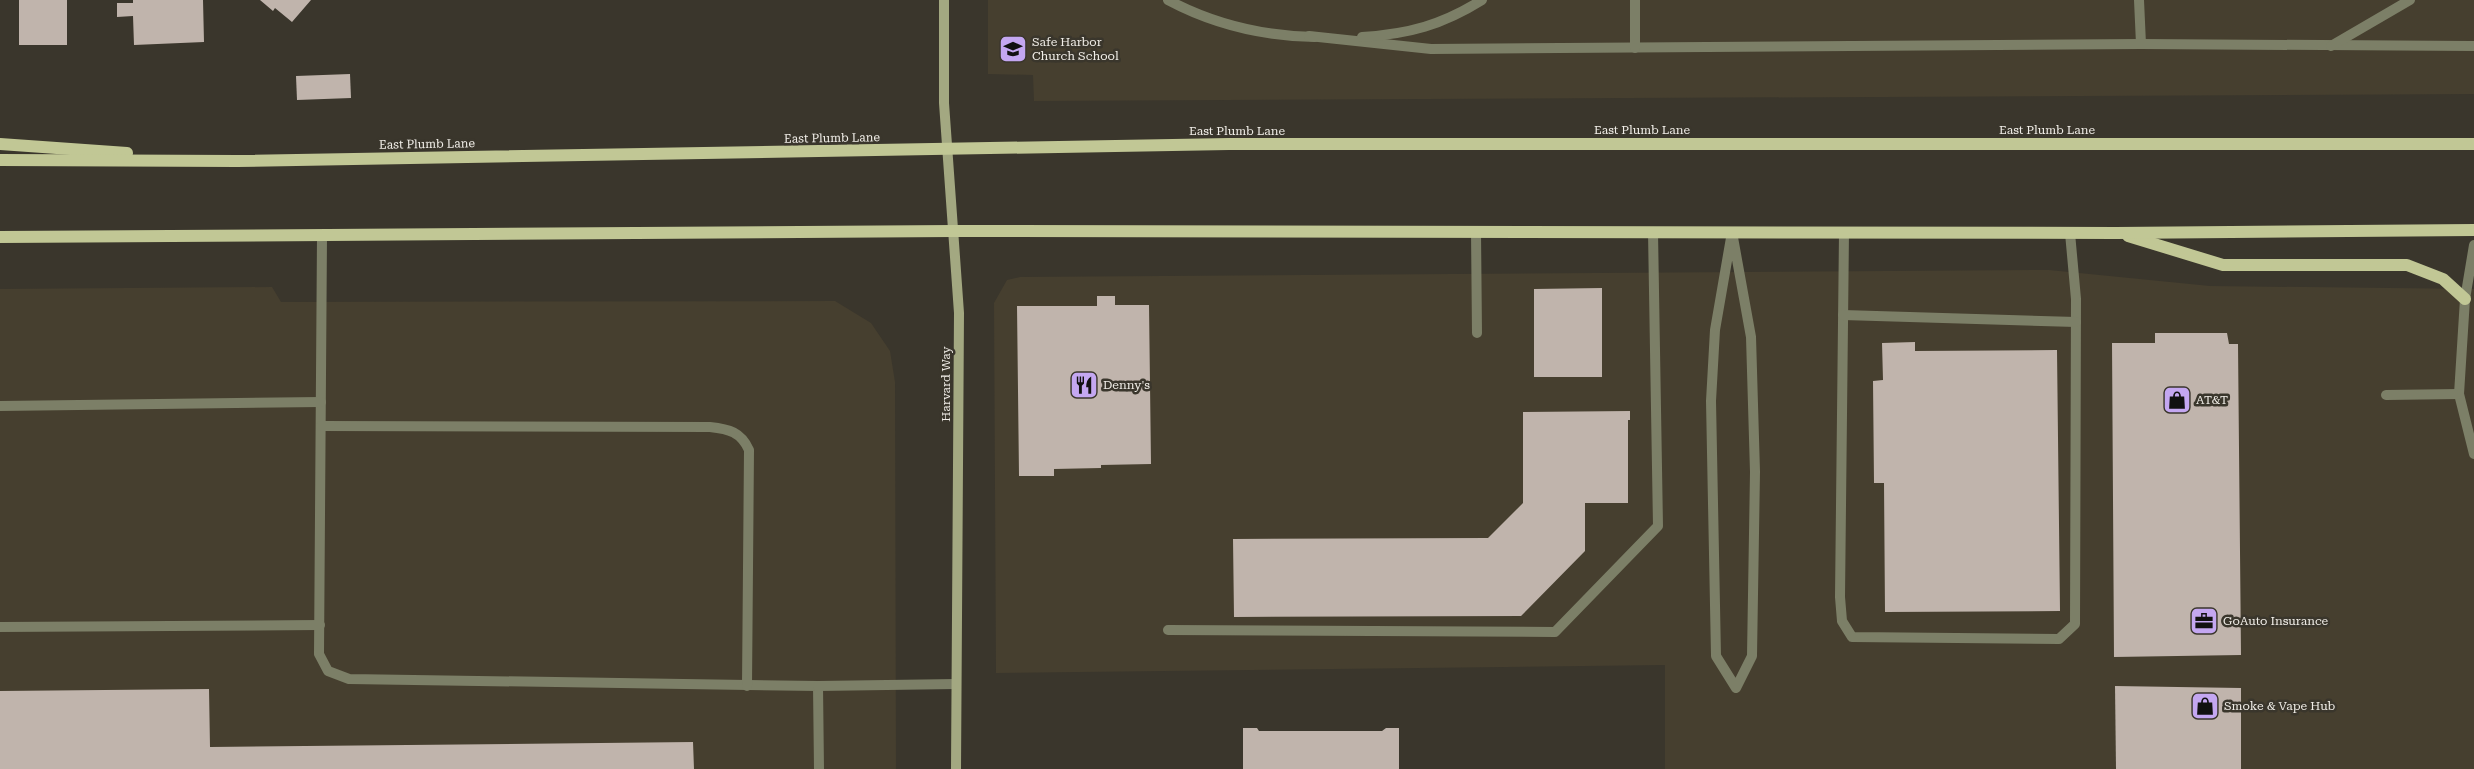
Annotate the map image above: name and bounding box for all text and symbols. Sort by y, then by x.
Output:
school or university icon: Safe Harbor Church School [998,34,1028,64]
place label: Safe Harbor Church School [1032,35,1119,63]
street label: East Plumb Lane [1594,123,1691,137]
street label: East Plumb Lane [1999,123,2096,137]
street label: East Plumb Lane [1189,124,1286,138]
street label: East Plumb Lane [784,130,881,146]
street label: East Plumb Lane [379,136,476,152]
street label: Harvard Way [939,345,953,422]
restaurant icon: Denny's [1069,370,1099,400]
place label: Denny's [1103,378,1150,392]
shop icon: AT&T [2162,385,2192,415]
place label: AT&T [2196,393,2228,407]
office icon: GoAuto Insurance [2189,606,2219,636]
place label: GoAuto Insurance [2223,614,2329,628]
shop icon: Smoke & Vape Hub [2190,691,2220,721]
place label: Smoke & Vape Hub [2224,699,2336,713]

